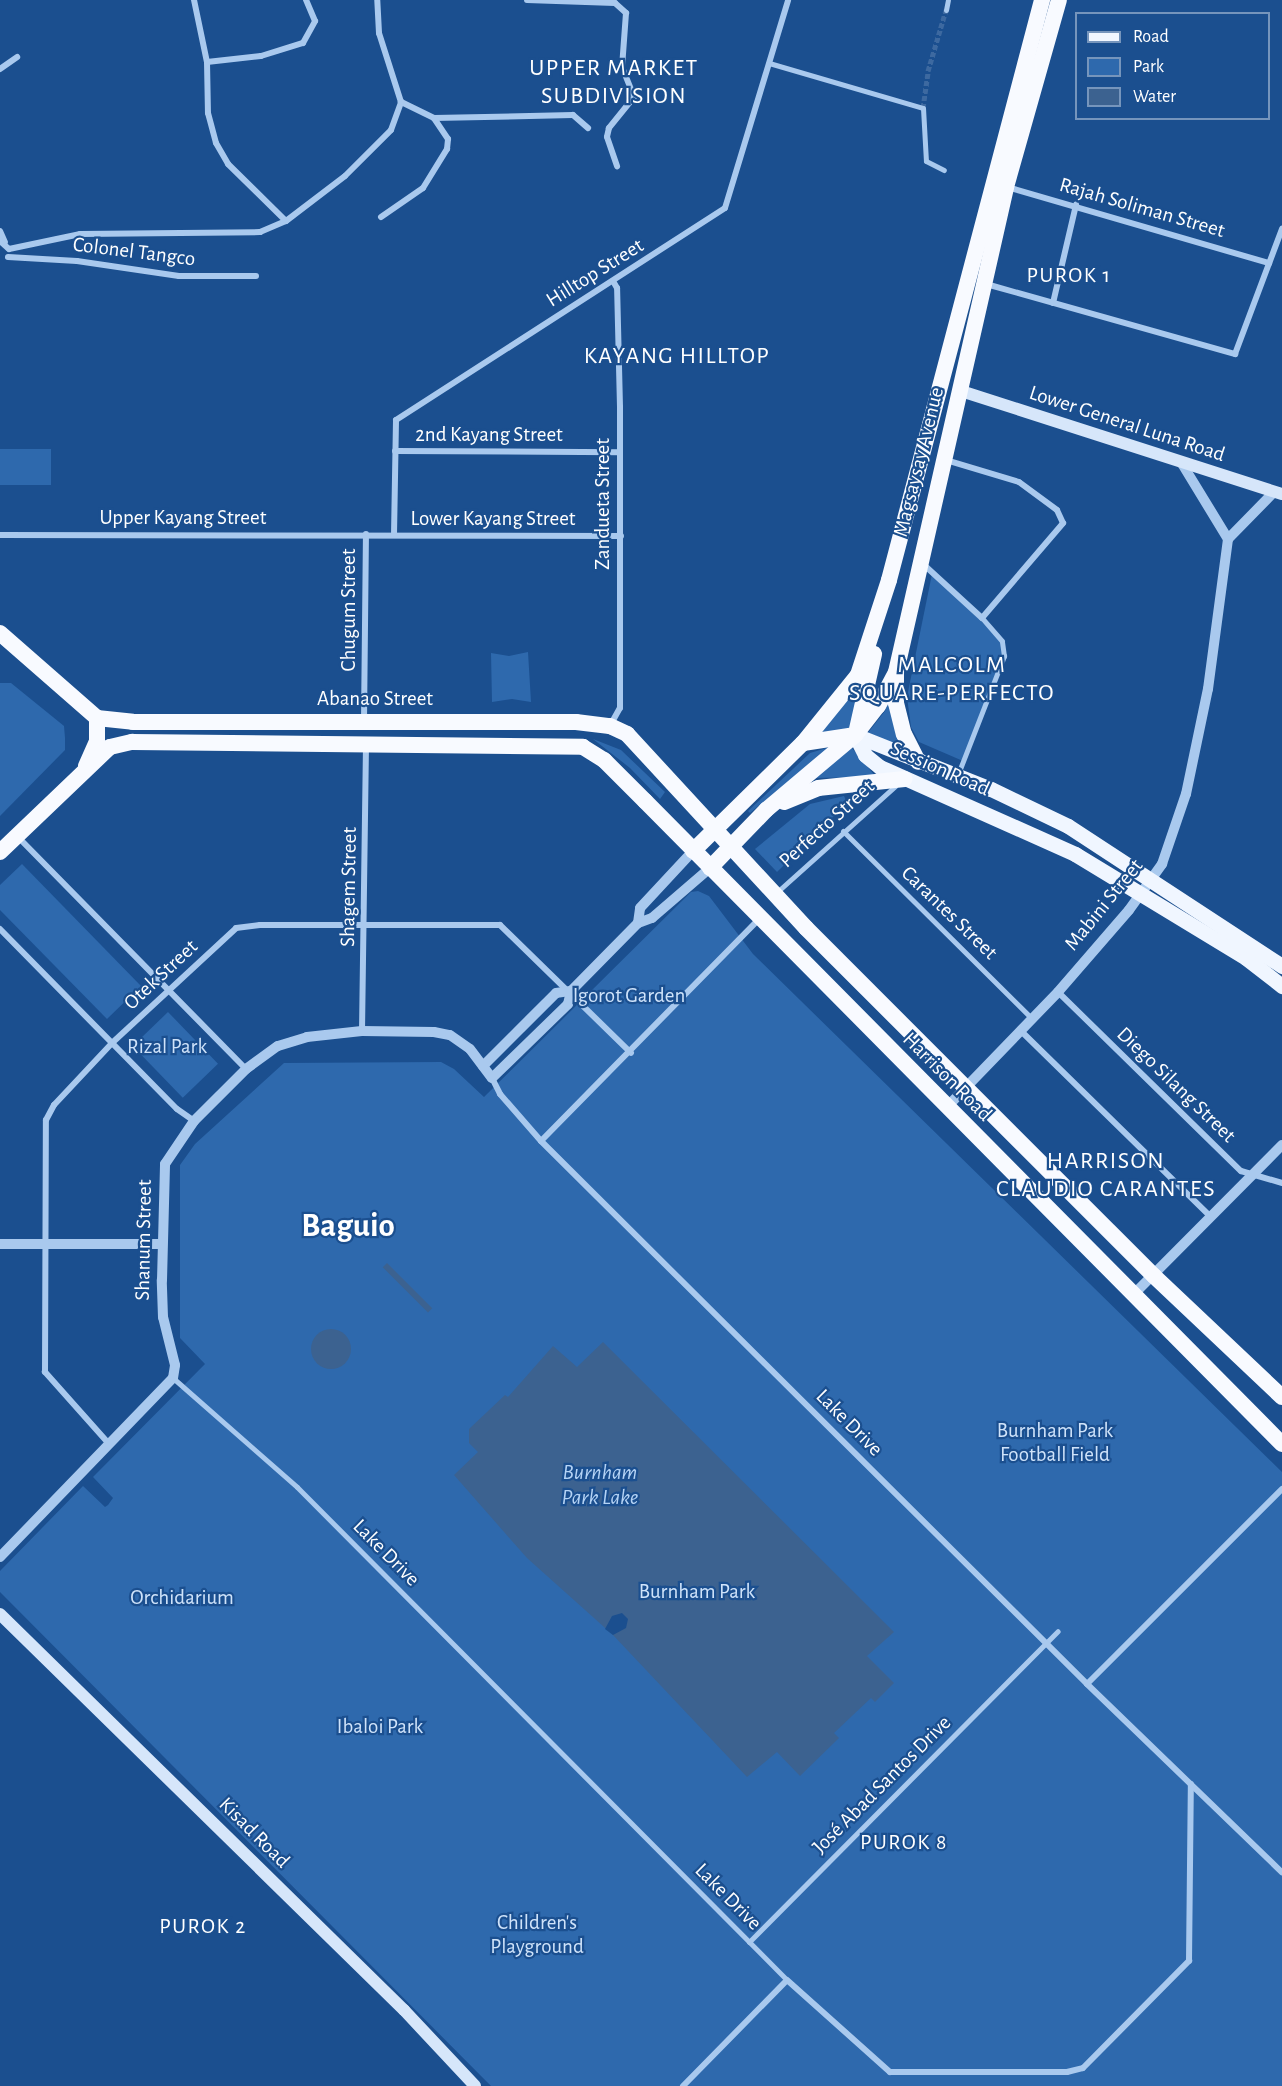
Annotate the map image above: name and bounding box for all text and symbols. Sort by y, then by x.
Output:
legend [1075,12,1270,120]
text: Road [1133,28,1169,46]
district label: UPPER MARKET SUBDIVISION [529,55,699,111]
text: Park [1133,58,1164,76]
text: Water [1133,88,1176,106]
street label: Rajah Soliman Street [1056,172,1228,244]
street label: Colonel Tangco [71,232,197,272]
street label: Hilltop Street [542,233,648,313]
district label: PUROK 1 [1027,263,1111,289]
district label: KAYANG HILLTOP [584,343,770,371]
street label: Lower General Luna Road [1026,380,1228,468]
street label: Magsaysay Avenue [888,385,950,539]
street label: 2nd Kayang Street [415,422,563,448]
street label: Zandueta Street [590,438,616,570]
street label: Upper Kayang Street [100,505,266,531]
street label: Lower Kayang Street [410,506,576,532]
street label: Chugum Street [336,549,362,671]
district label: MALCOLM SQUARE-PERFECTO [849,652,1055,708]
street label: Abanao Street [317,686,433,712]
street label: Session Road [886,736,994,802]
street label: Perfecto Street [774,775,880,873]
street label: Shagem Street [335,827,363,947]
street label: Mabini Street [1059,854,1149,956]
street label: Carantes Street [896,861,1002,965]
street label: Otek Street [119,934,203,1016]
park label: Igorot Garden [573,983,685,1009]
street label: Diego Silang Street [1111,1022,1241,1148]
street label: Harrison Road [897,1027,997,1127]
park label: Rizal Park [127,1034,207,1060]
district label: HARRISON CLAUDIO CARANTES [996,1148,1216,1204]
street label: Shanum Street [130,1179,158,1301]
district label: Baguio [301,1207,395,1247]
street label: Lake Drive [810,1384,888,1462]
park label: Burnham Park Football Field [997,1418,1113,1468]
water label: Burnham Park Lake [562,1459,638,1510]
street label: Lake Drive [347,1514,425,1592]
park label: Burnham Park [639,1579,755,1605]
park label: Orchidarium [130,1585,234,1611]
street label: José Abad Santos Drive [807,1710,957,1860]
park label: Ibaloi Park [337,1714,423,1740]
street label: Kisad Road [213,1792,295,1874]
district label: PUROK 8 [860,1830,948,1856]
street label: Lake Drive [689,1858,767,1936]
park label: Children's Playground [490,1910,584,1960]
district label: PUROK 2 [159,1914,247,1940]

